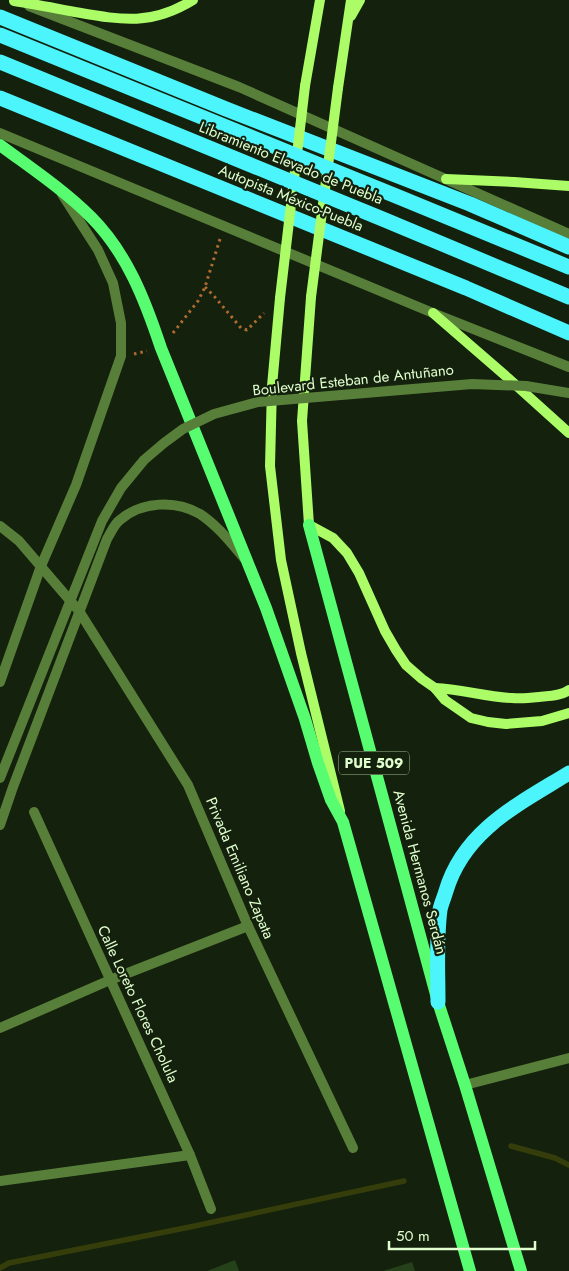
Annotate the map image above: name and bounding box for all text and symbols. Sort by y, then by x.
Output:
street label: Libramiento Elevado de Puebla [196,116,386,210]
street label: Autopista México-Puebla [215,159,367,237]
street label: Boulevard Esteban de Antuñano [251,358,455,402]
road number: PUE 509 [339,751,409,774]
street label: Avenida Hermanos Serdán [387,787,453,957]
street label: Privada Emiliano Zapata [200,794,280,942]
street label: Calle Loreto Flores Cholula [92,922,184,1086]
scale bar [389,1218,535,1250]
text: 50 m [396,1225,430,1247]

